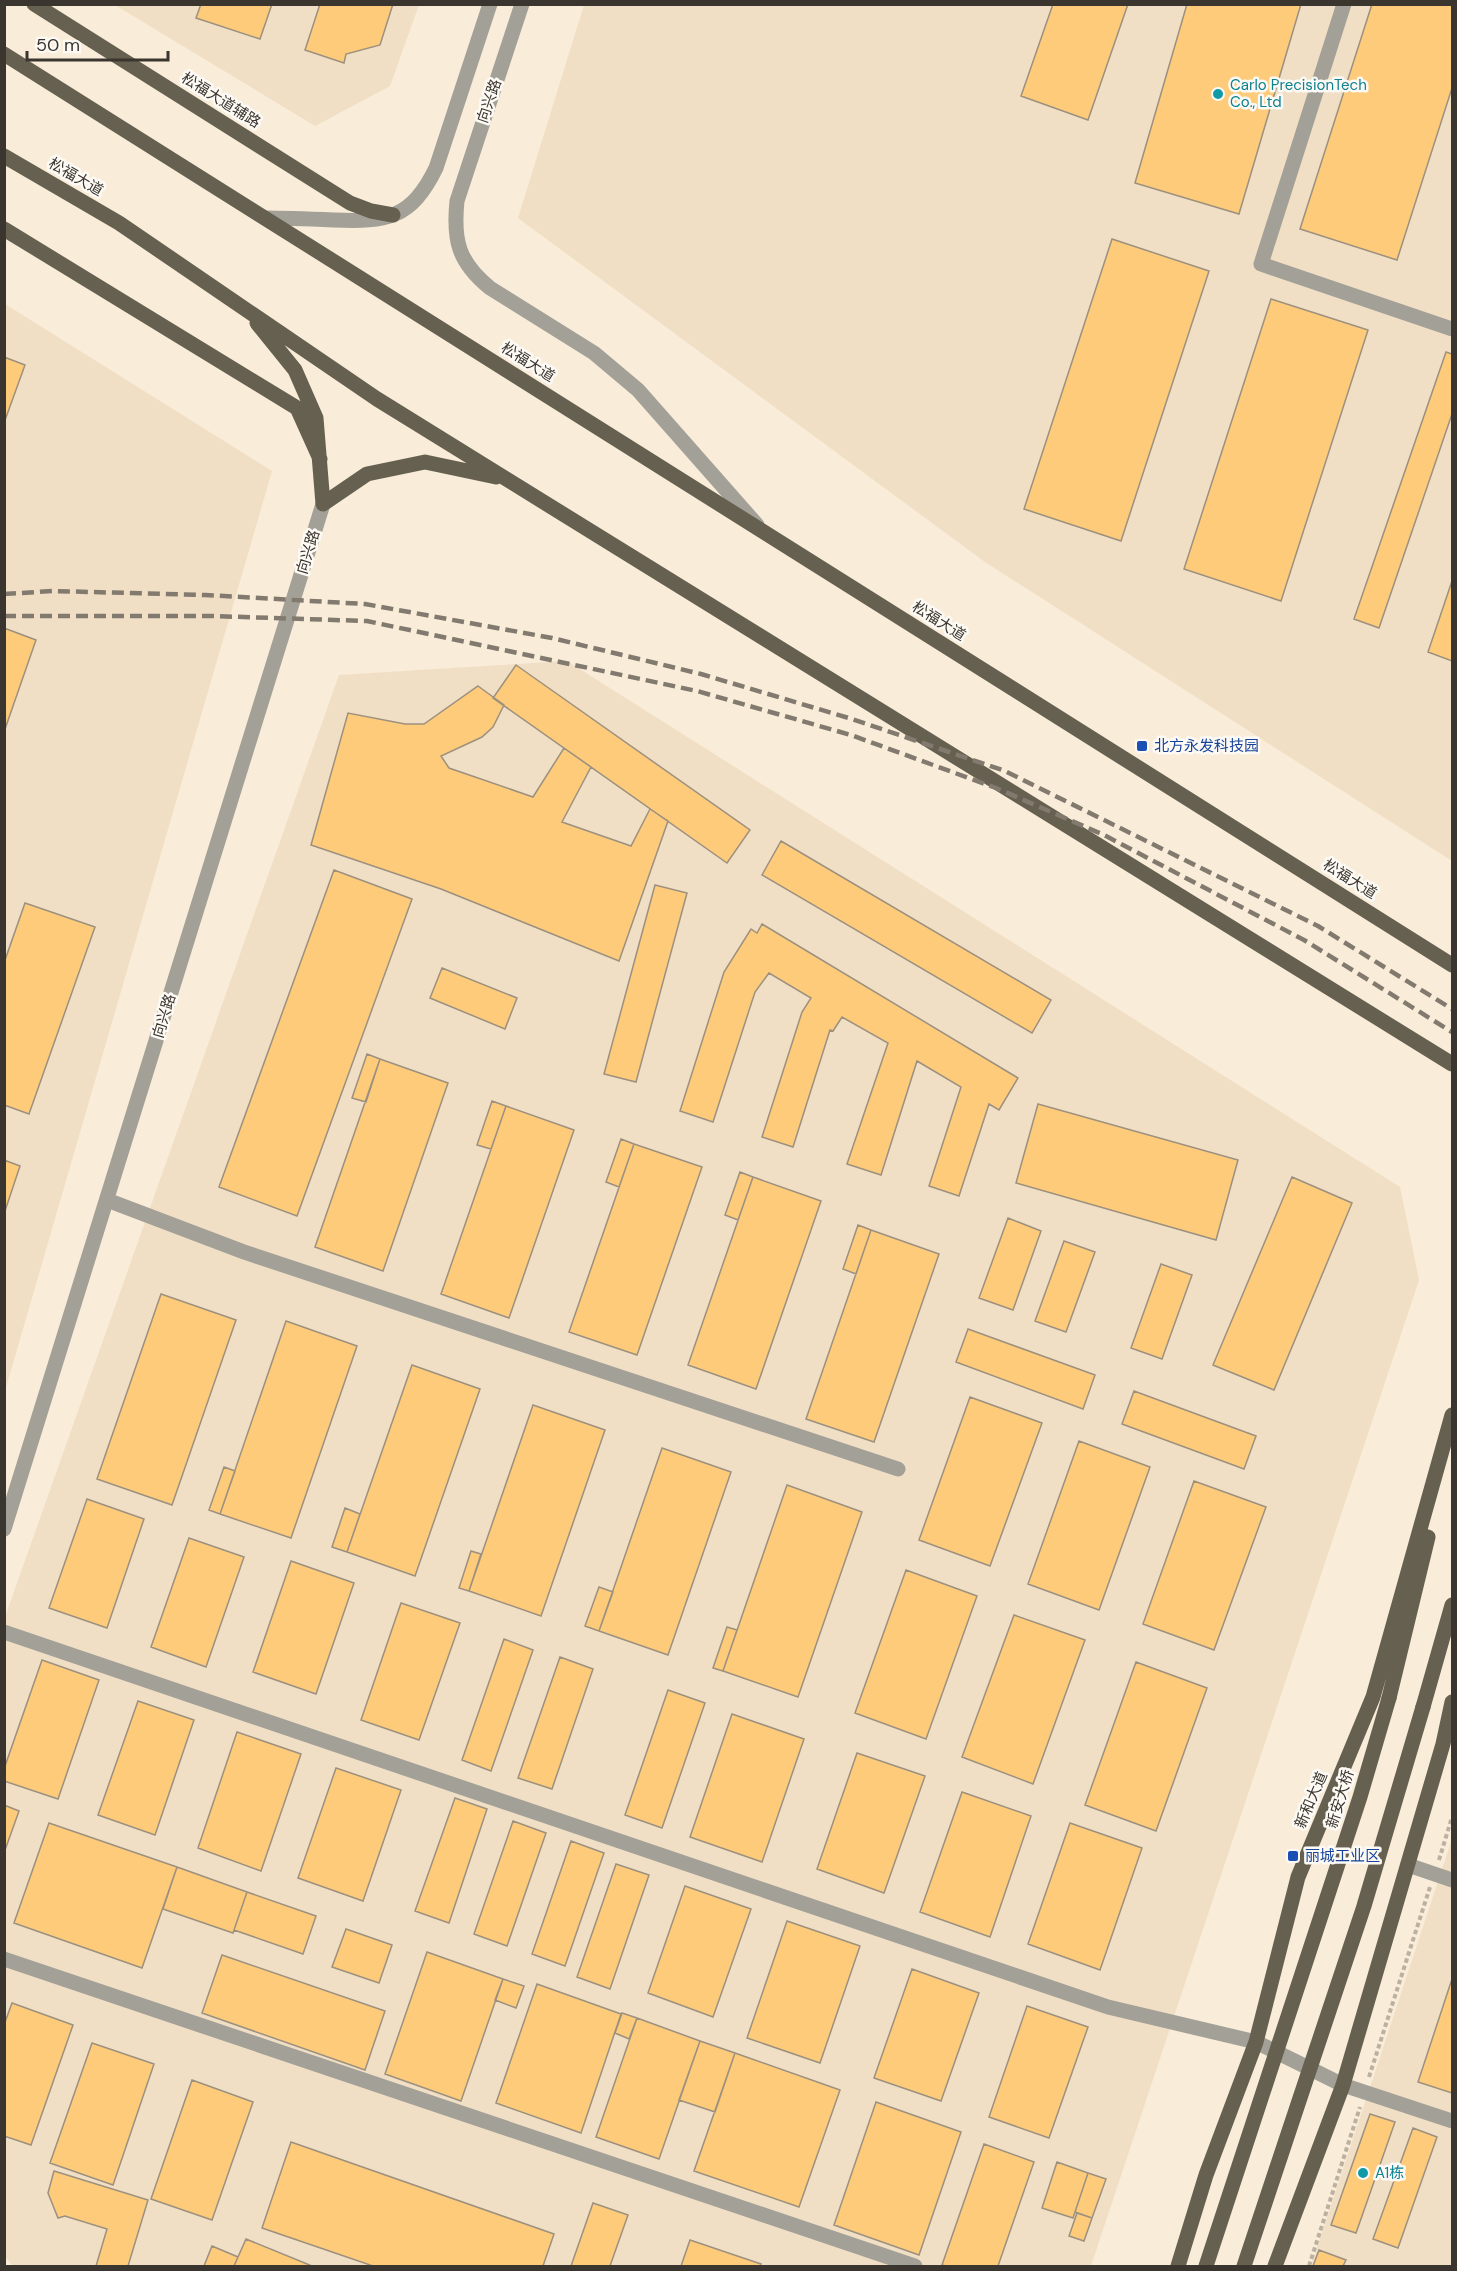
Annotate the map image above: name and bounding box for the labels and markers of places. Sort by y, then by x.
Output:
place label: Carlo PrecisionTech Co., Ltd [1230,75,1367,112]
marker: Carlo PrecisionTech Co., Ltd [1211,87,1225,101]
place label: 北方永发科技园 [1154,736,1259,756]
marker: 北方永发科技园 [1135,739,1149,753]
place label: 丽城工业区 [1305,1846,1380,1866]
marker: 丽城工业区 [1286,1849,1300,1863]
place label: A1栋 [1375,2163,1404,2183]
marker: A1栋 [1356,2166,1370,2180]

